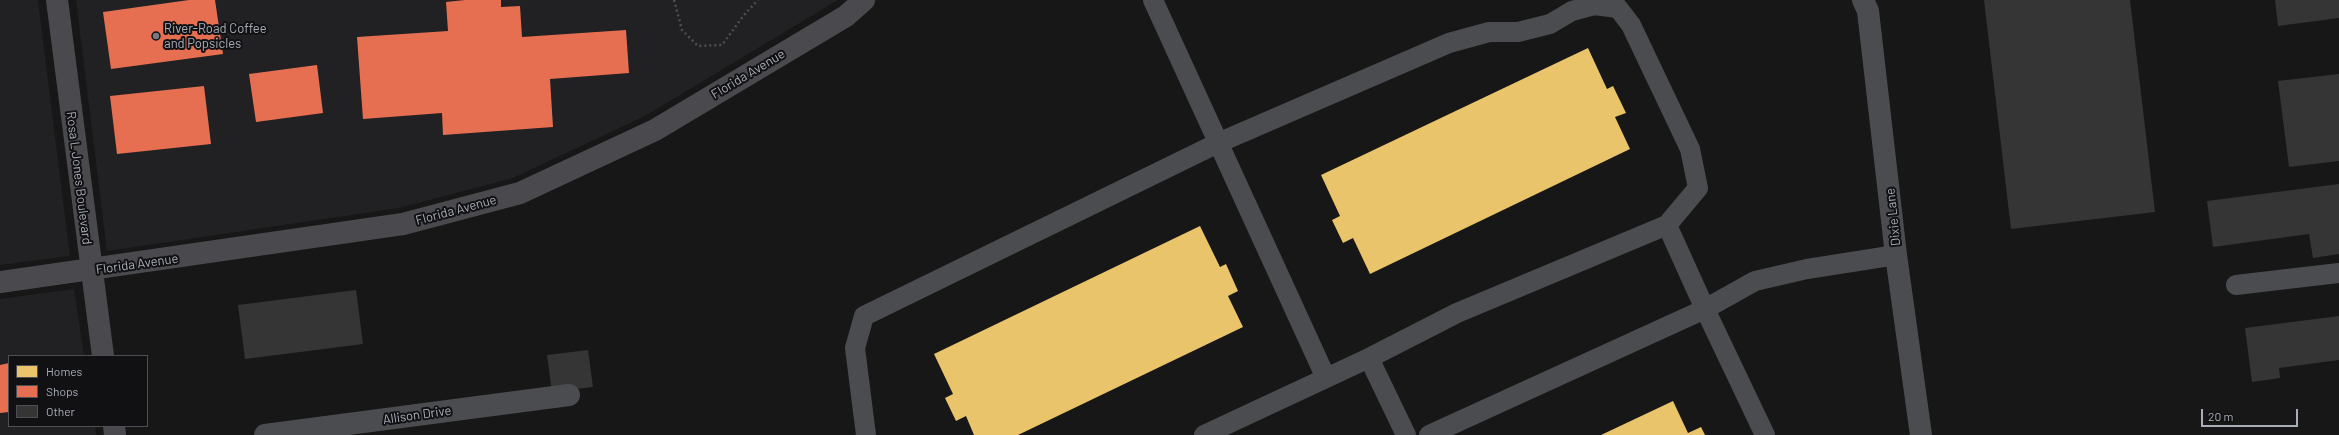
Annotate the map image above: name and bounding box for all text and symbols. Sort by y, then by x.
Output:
place label: River-Road Coffee and Popsicles [164,21,267,52]
marker: River-Road Coffee and Popsicles [151,31,161,41]
street label: Florida Avenue [708,46,788,102]
street label: Rosa L Jones Boulevard [63,111,95,245]
street label: Dixie Lane [1882,187,1904,247]
street label: Florida Avenue [414,192,498,228]
street label: Florida Avenue [95,250,179,278]
legend [8,355,148,427]
text: Homes [46,364,82,378]
text: Shops [46,384,78,398]
scale bar [2203,401,2300,427]
street label: Allison Drive [382,402,452,428]
text: Other [46,404,75,418]
text: 20 m [2208,409,2234,423]

